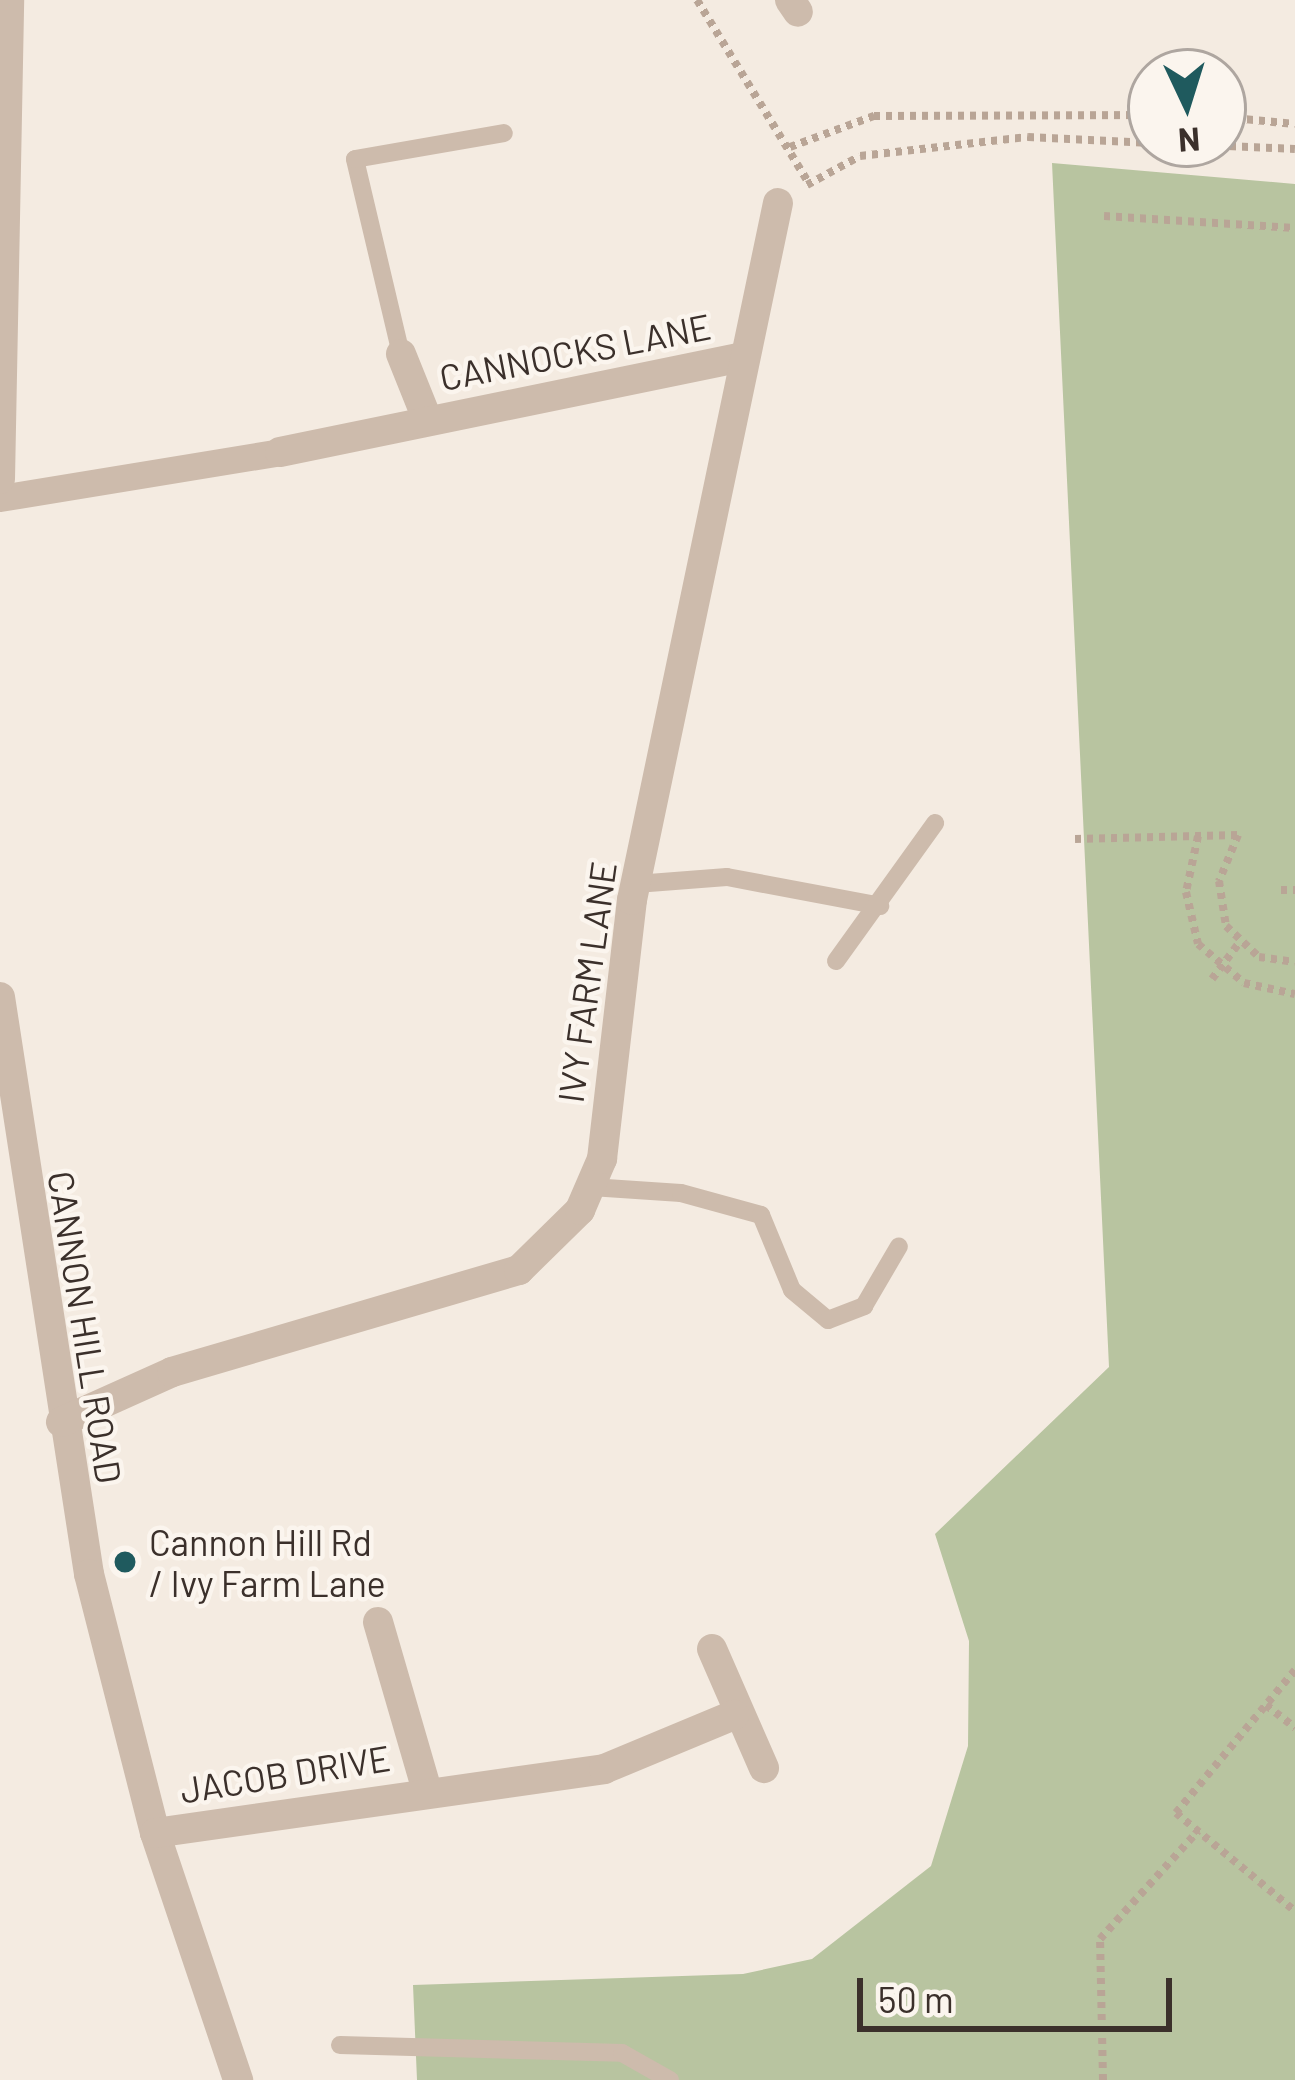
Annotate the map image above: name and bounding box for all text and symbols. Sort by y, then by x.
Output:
north arrow [1127,48,1247,168]
text: N [1177,120,1202,162]
street label: CANNOCKS LANE [436,304,714,398]
street label: IVY FARM LANE [548,859,624,1105]
street label: CANNON HILL ROAD [40,1168,132,1486]
place label: Cannon Hill Rd / Ivy Farm Lane [149,1519,386,1604]
marker: Cannon Hill Rd / Ivy Farm Lane [112,1549,138,1575]
street label: JACOB DRIVE [177,1735,393,1811]
scale bar [863,1954,1178,2028]
text: 50 m [878,1977,954,2020]

